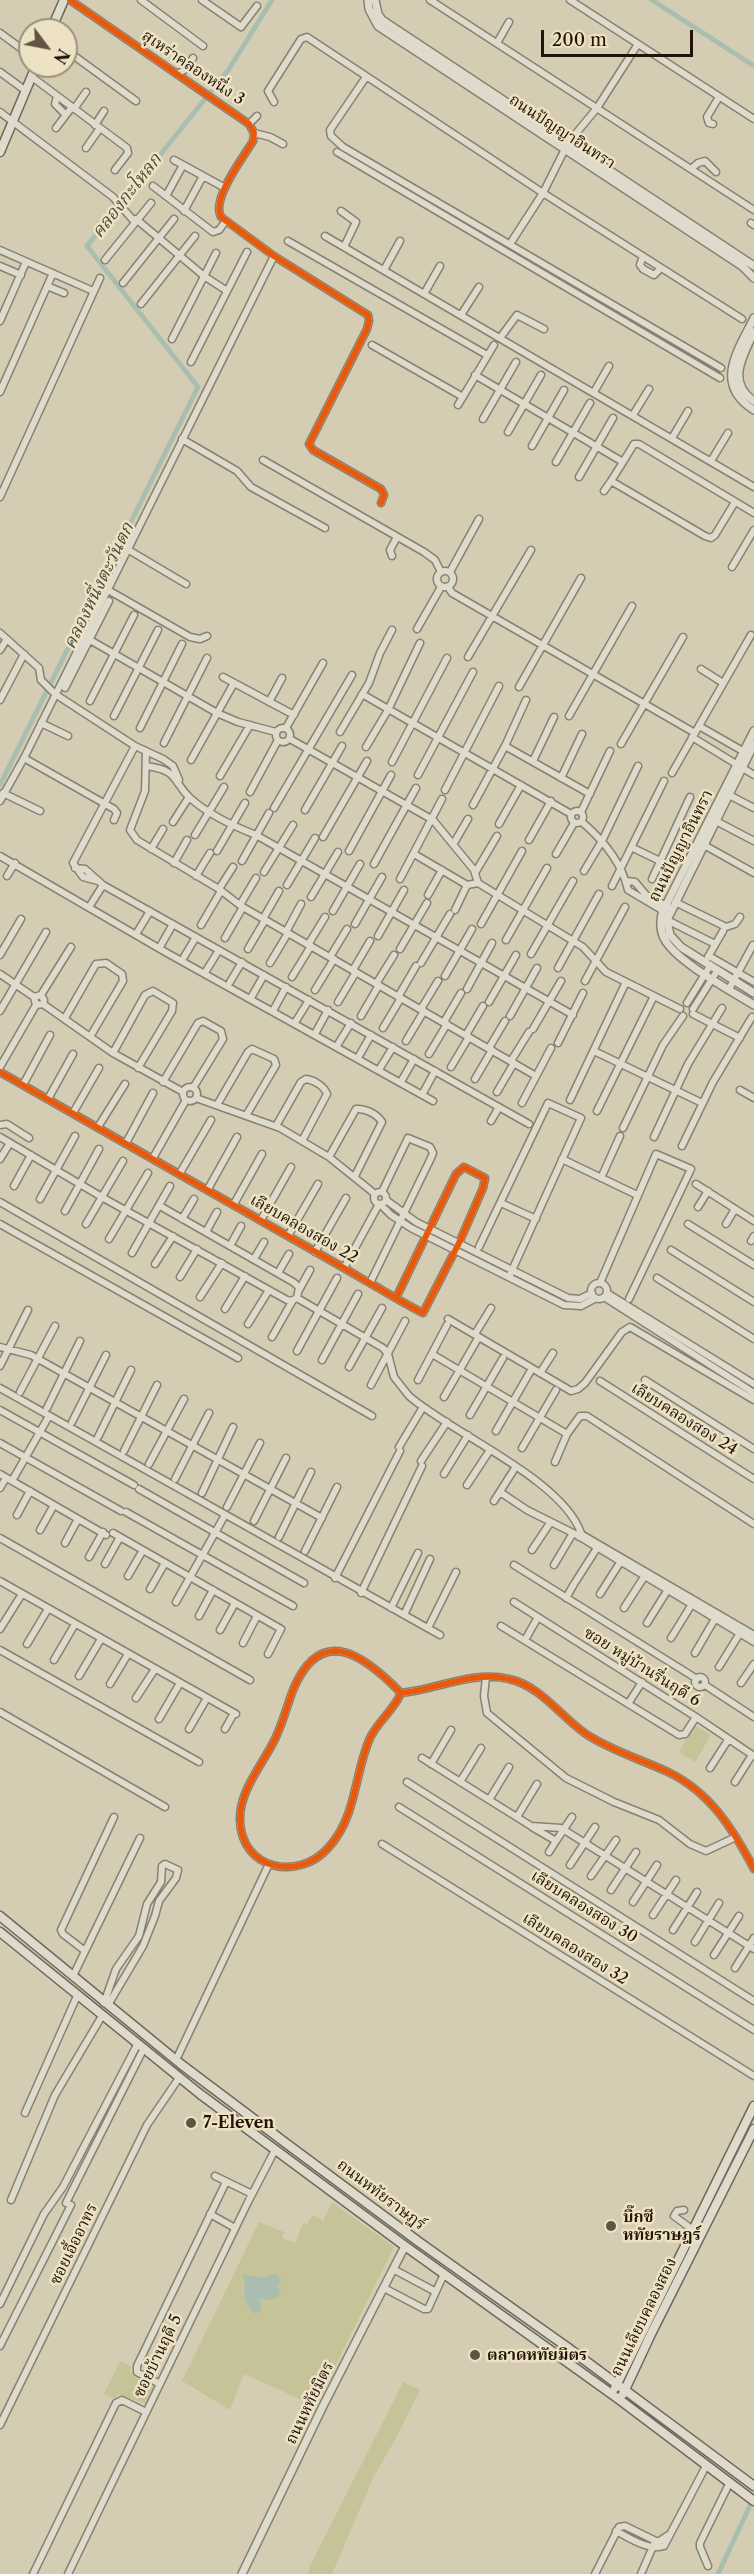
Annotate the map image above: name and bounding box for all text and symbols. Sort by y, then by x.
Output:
north arrow [18,18,78,78]
scale bar [544,18,696,56]
street label: สุเหร่าคลองหนึ่ง 3 [138,27,248,109]
text: 200 m [552,29,607,51]
text: N [49,45,74,68]
street label: ถนนปัญญาอินทรา [505,90,619,174]
water label: คลองกะโหลก [87,149,167,243]
water label: คลองหนึ่งตะวันตก [59,519,139,653]
street label: ถนนปัญญาอินทรา [645,787,717,905]
street label: เลียบคลองสอง 22 [247,1190,361,1268]
street label: เลียบคลองสอง 24 [627,1379,741,1459]
street label: ซอย หมู่บ้านรื่นฤดี 6 [580,1623,704,1711]
street label: เลียบคลองสอง 30 [527,1867,641,1947]
street label: เลียบคลองสอง 32 [519,1909,631,1989]
place label: 7-Eleven [203,2113,274,2133]
marker: 7-Eleven [184,2116,198,2130]
street label: ถนนหทัยราษฎร์ [333,2155,429,2235]
street label: ซอยเอื้ออาทร [46,2200,102,2288]
place label: บิ๊กซี หทัยราษฎร์ [623,2207,701,2245]
marker: บิ๊กซี หทัยราษฎร์ [604,2219,618,2233]
street label: ถนนเลียบคลองสอง [607,2255,681,2379]
street label: ซอยบ้านฤดี 5 [130,2311,186,2401]
place label: ตลาดหทัยมิตร [487,2345,587,2365]
marker: ตลาดหทัยมิตร [468,2348,482,2362]
street label: ถนนหทัยมิตร [282,2359,338,2447]

